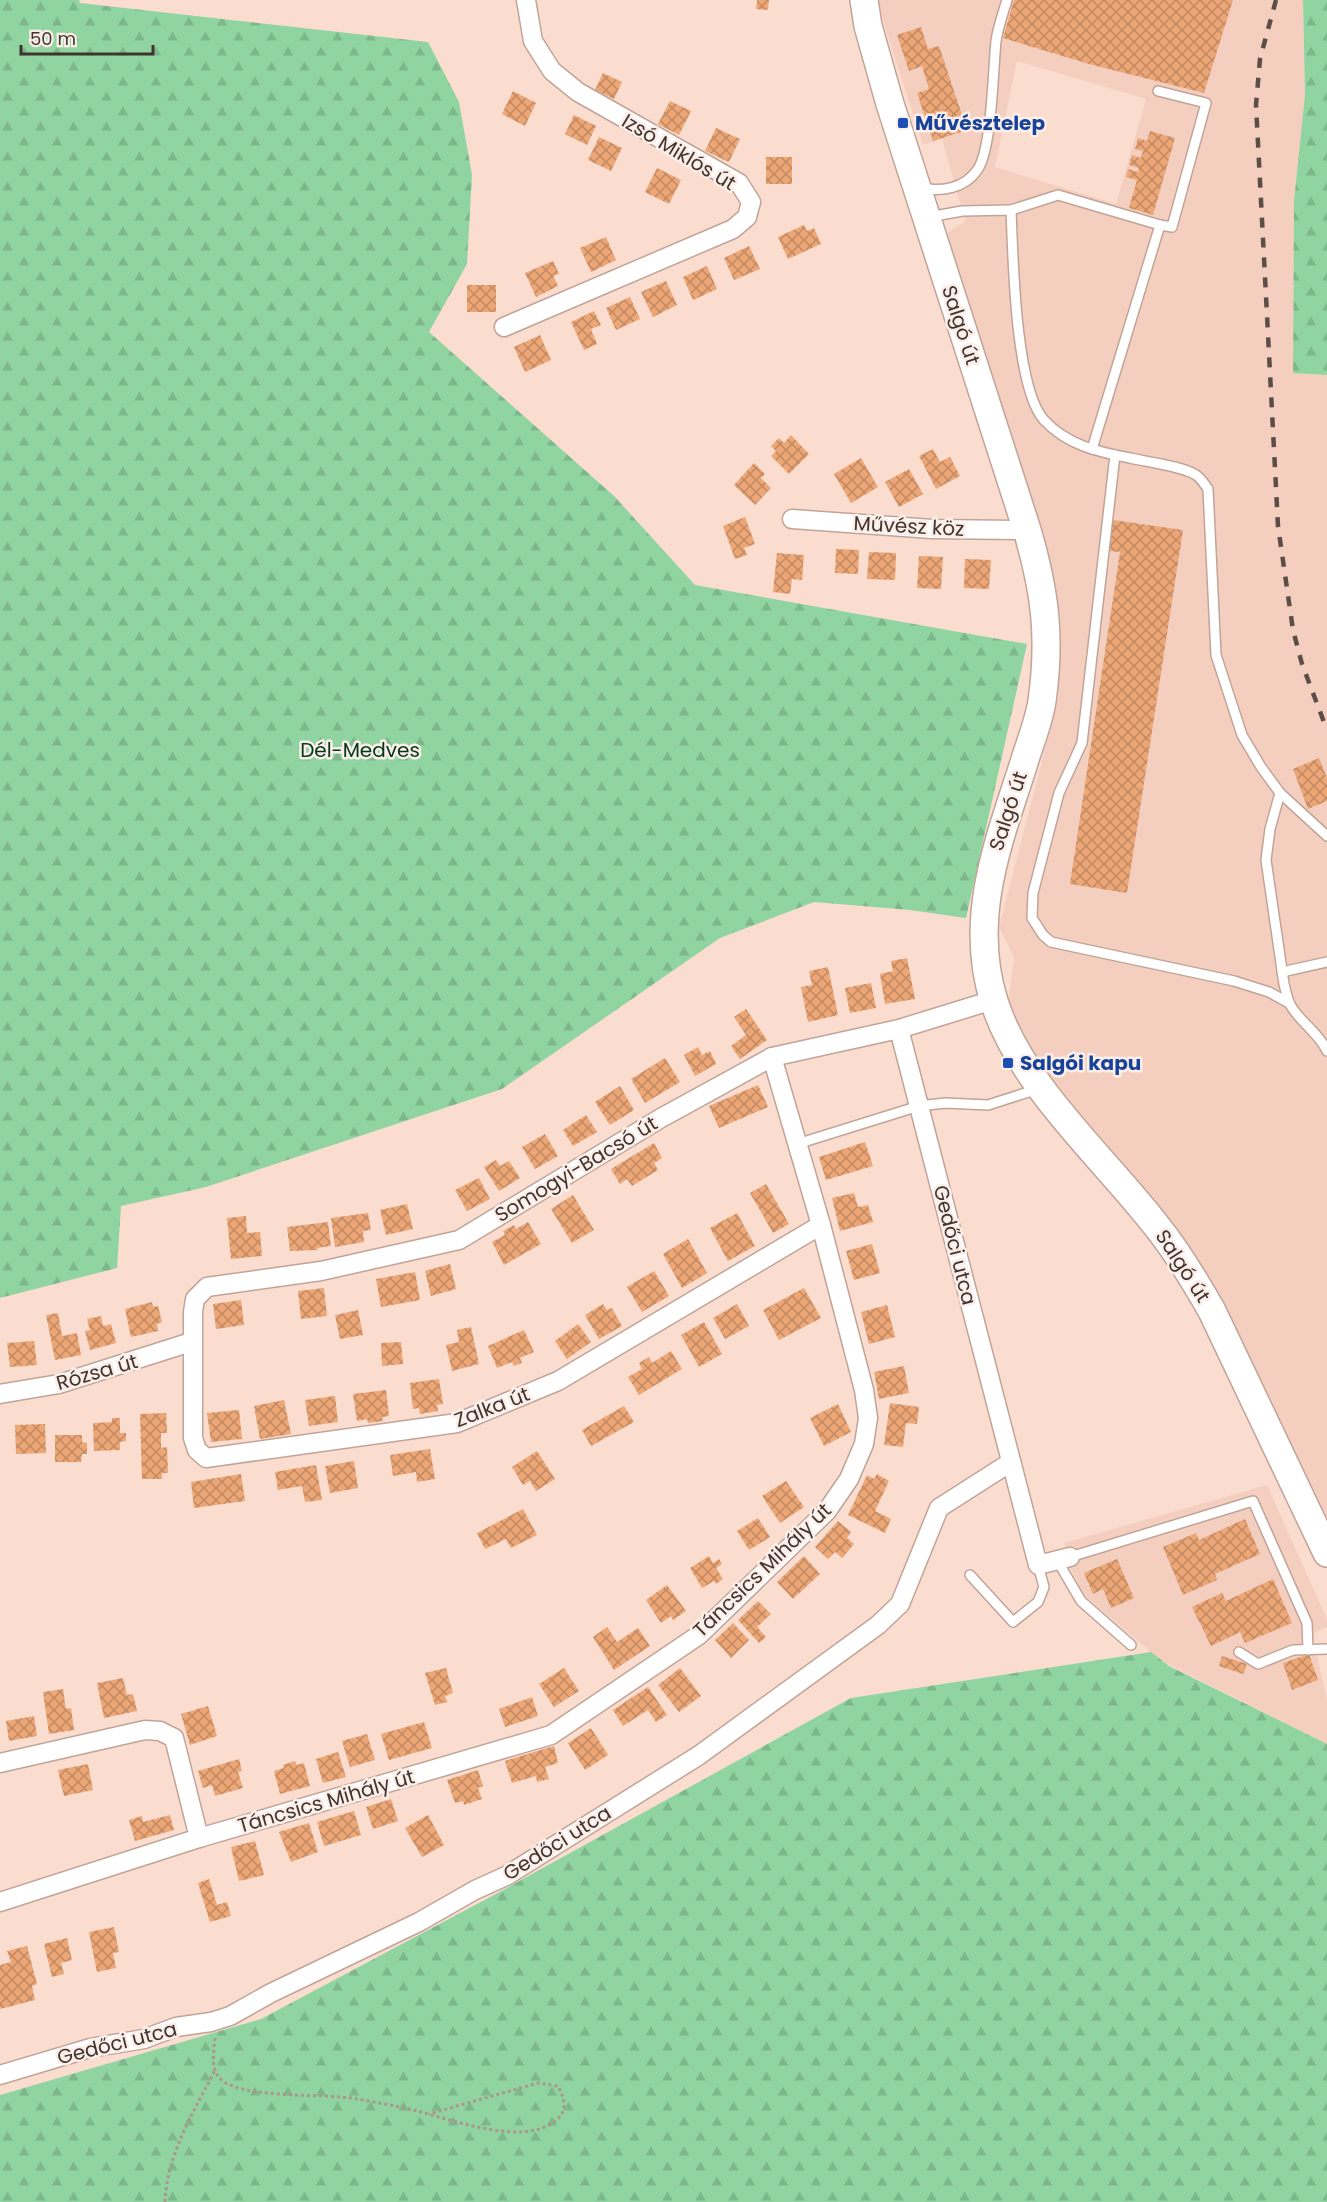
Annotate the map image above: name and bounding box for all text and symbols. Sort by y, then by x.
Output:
scale bar [21,18,153,56]
text: 50 m [30,26,76,51]
street label: Izsó Miklós út [617,107,741,197]
place label: Művésztelep [915,109,1045,137]
marker: Művésztelep [896,116,910,130]
street label: Salgó út [935,282,987,368]
street label: Művész köz [853,509,965,543]
park label: Dél-Medves [300,736,420,764]
street label: Salgó út [982,768,1034,854]
place label: Salgói kapu [1020,1049,1141,1077]
marker: Salgói kapu [1001,1056,1015,1070]
street label: Somogyi-Bacsó út [489,1109,663,1229]
street label: Gedőci utca [927,1182,983,1308]
street label: Salgó út [1149,1224,1217,1308]
street label: Rózsa út [53,1347,141,1397]
street label: Zalka út [450,1380,534,1434]
street label: Táncsics Mihály út [687,1496,837,1644]
street label: Táncsics Mihály út [234,1762,418,1840]
street label: Gedőci utca [498,1799,616,1887]
street label: Gedőci utca [54,2015,180,2071]

